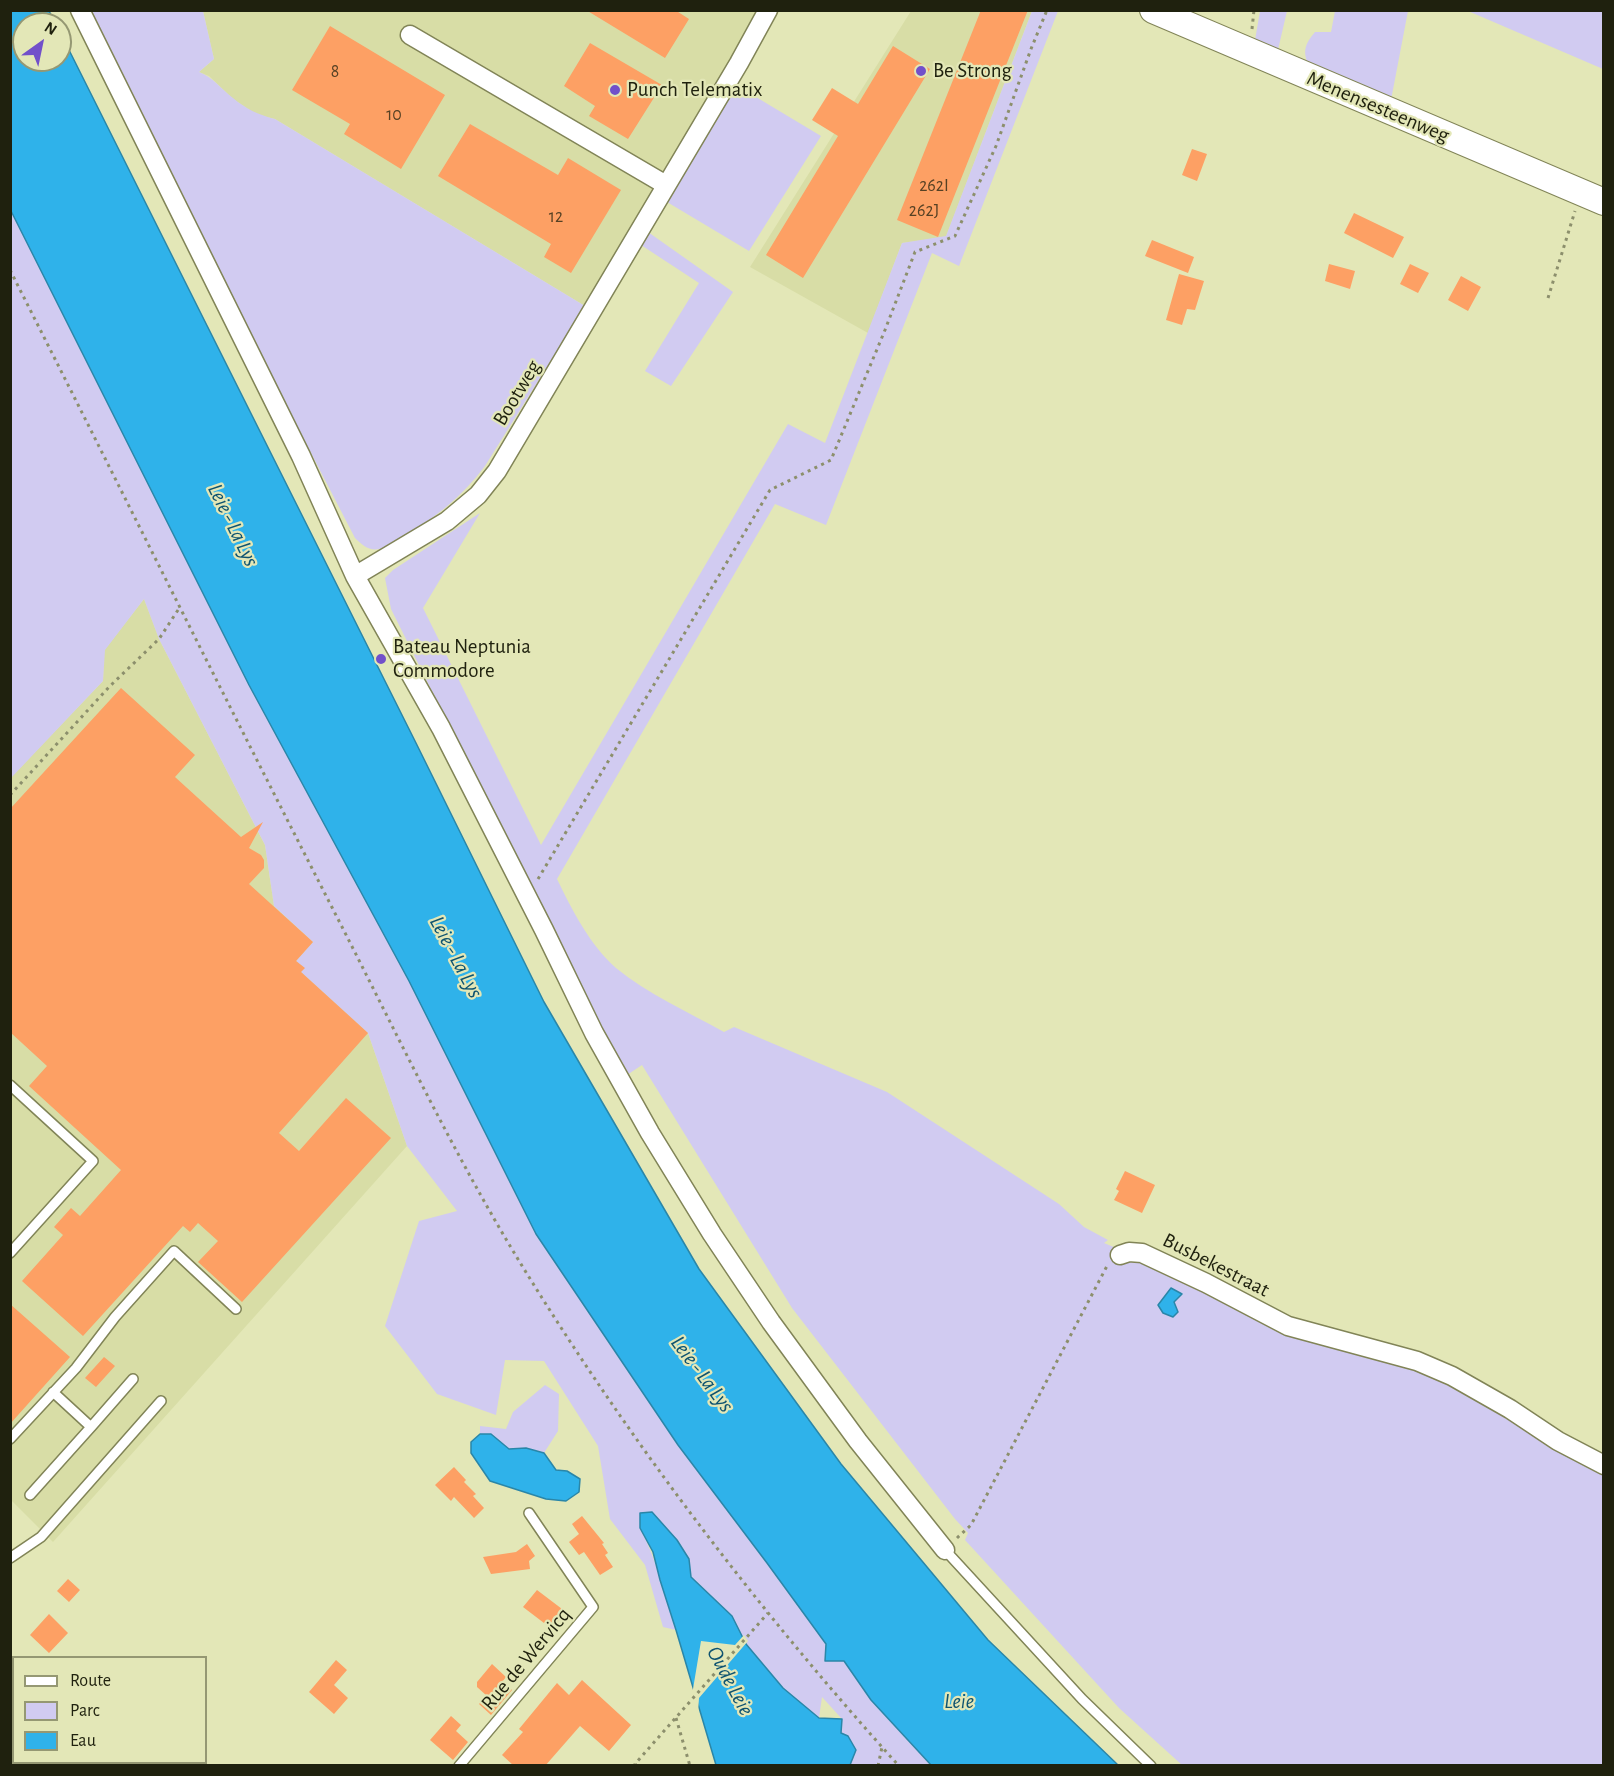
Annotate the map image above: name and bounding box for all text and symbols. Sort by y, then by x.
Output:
north arrow [12,12,72,72]
text: N [42,19,60,38]
place label: Be Strong [933,58,1012,84]
house number: 8 [331,61,339,83]
marker: Be Strong [914,64,928,78]
street label: Menensesteenweg [1303,66,1453,148]
place label: Punch Telematix [627,77,762,103]
marker: Punch Telematix [608,83,622,97]
house number: 10 [386,104,402,126]
house number: 262I [919,175,949,197]
house number: 262J [909,200,939,222]
house number: 12 [549,206,563,228]
street label: Bootweg [488,356,546,430]
water label: Leie - La Lys [202,479,264,571]
place label: Bateau Neptunia Commodore [393,634,531,684]
marker: Bateau Neptunia Commodore [374,652,388,666]
water label: Leie - La Lys [423,912,489,1002]
street label: Busbekestraat [1158,1227,1274,1303]
water label: Leie - La Lys [665,1331,739,1417]
street label: Rue de Wervicq [476,1602,576,1716]
water label: Oude Leie [701,1642,759,1720]
legend [12,1656,207,1764]
text: Route [70,1672,111,1690]
water label: Leie [944,1688,974,1714]
text: Parc [70,1702,100,1720]
text: Eau [70,1732,96,1750]

